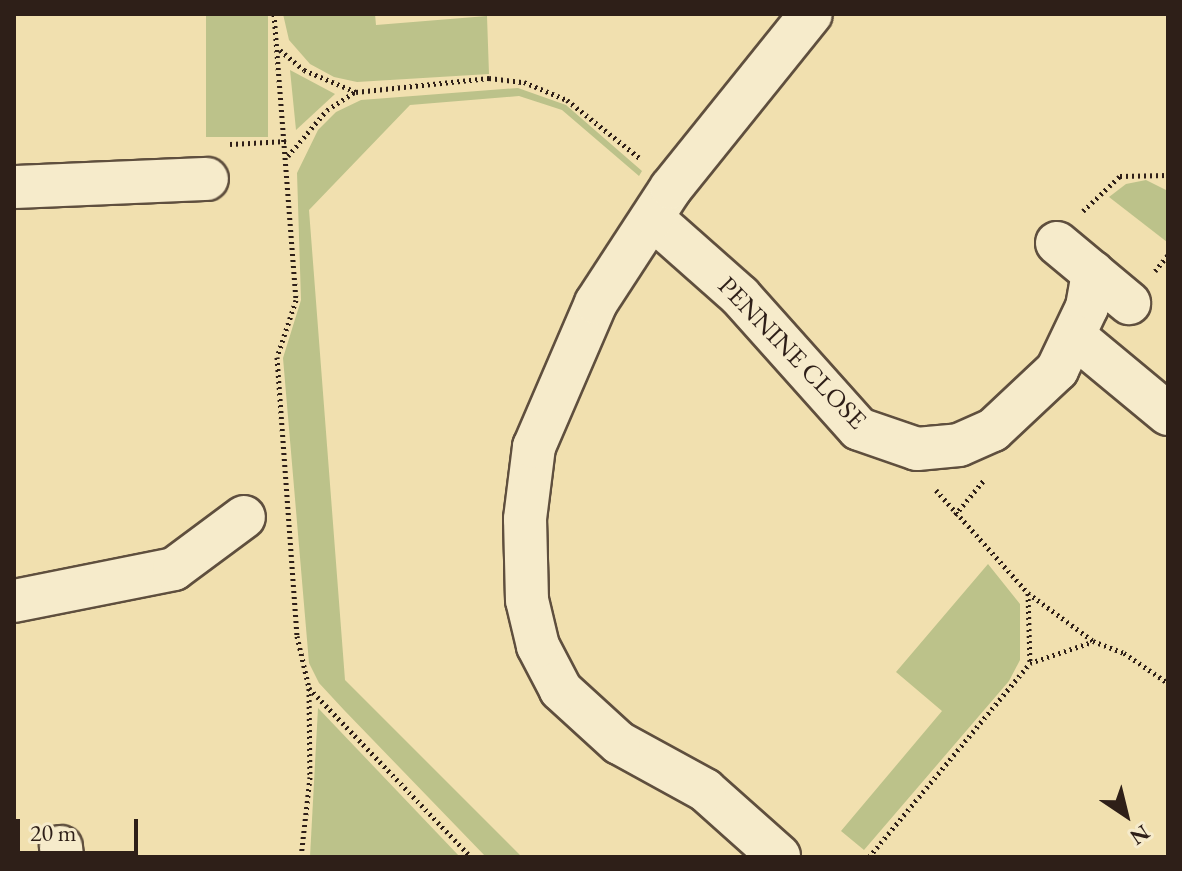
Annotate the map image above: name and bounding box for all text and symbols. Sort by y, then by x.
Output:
street label: PENNINE CLOSE [711,270,873,436]
north arrow [1086,775,1166,855]
scale bar [20,803,142,853]
text: 20 m [30,817,77,848]
text: N [1124,818,1156,852]

